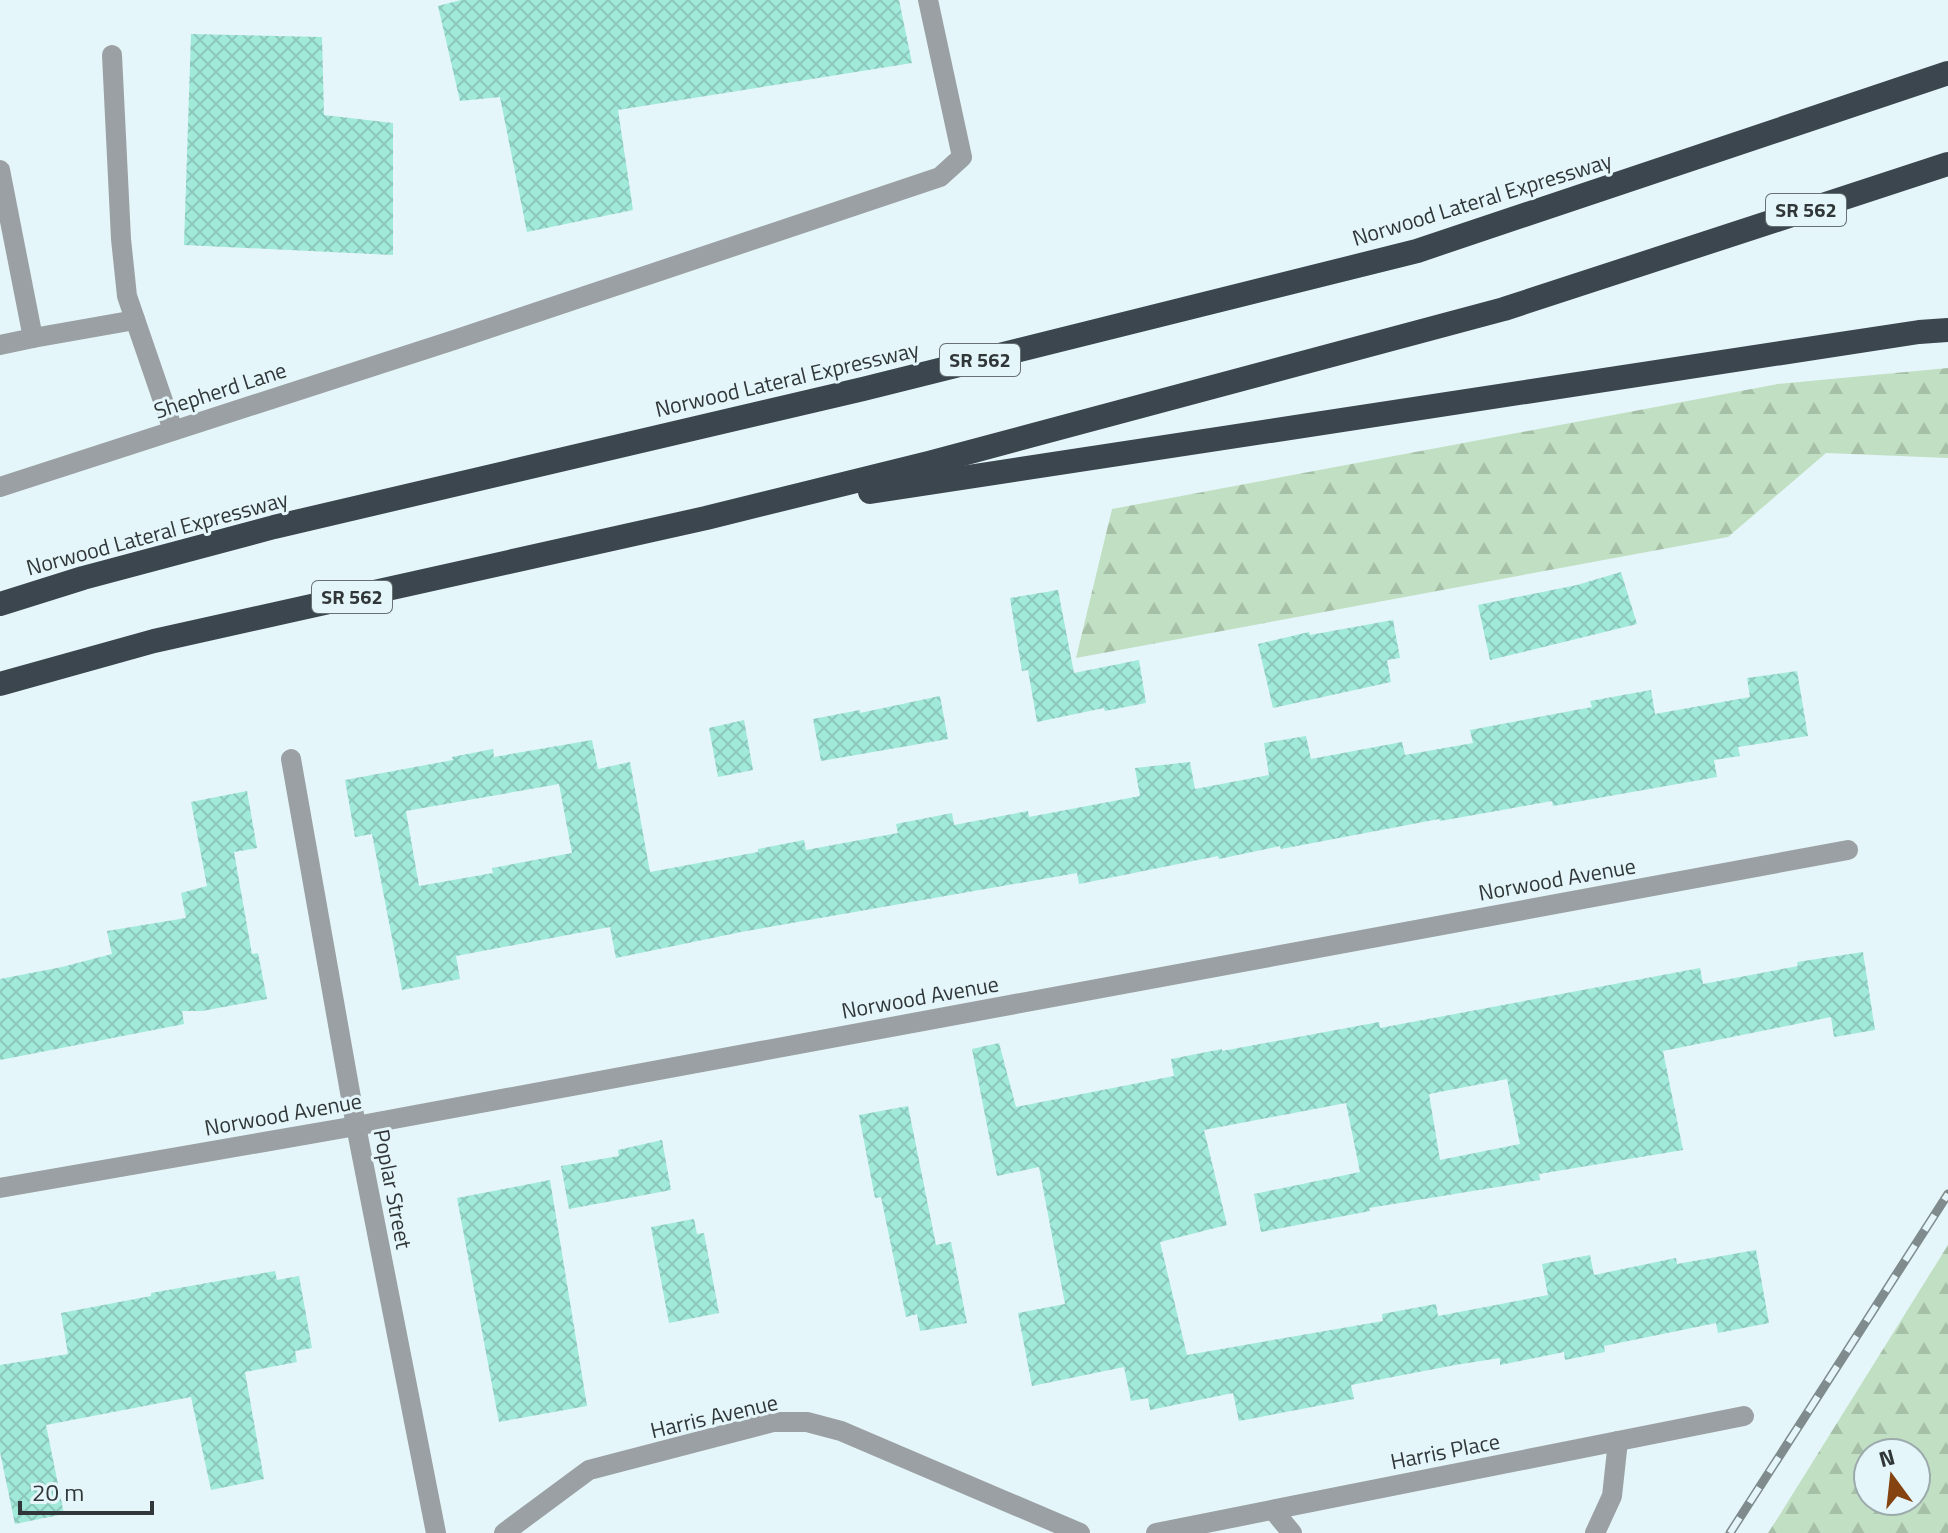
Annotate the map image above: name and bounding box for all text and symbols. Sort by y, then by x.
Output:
street label: Norwood Lateral Expressway [1348,143,1616,255]
road number: SR 562 [1766,194,1846,226]
street label: Norwood Lateral Expressway [652,332,923,426]
road number: SR 562 [940,344,1020,376]
street label: Shepherd Lane [149,353,291,427]
street label: Norwood Lateral Expressway [22,482,292,584]
road number: SR 562 [312,581,392,613]
street label: Norwood Avenue [1476,848,1638,910]
street label: Norwood Avenue [839,966,1001,1028]
street label: Norwood Avenue [202,1083,364,1145]
street label: Poplar Street [365,1126,421,1252]
street label: Harris Avenue [647,1385,781,1447]
street label: Harris Place [1387,1424,1503,1478]
north arrow [1852,1437,1932,1517]
text: N [1875,1439,1899,1476]
scale bar [20,1465,152,1515]
text: 20 m [32,1474,84,1510]

